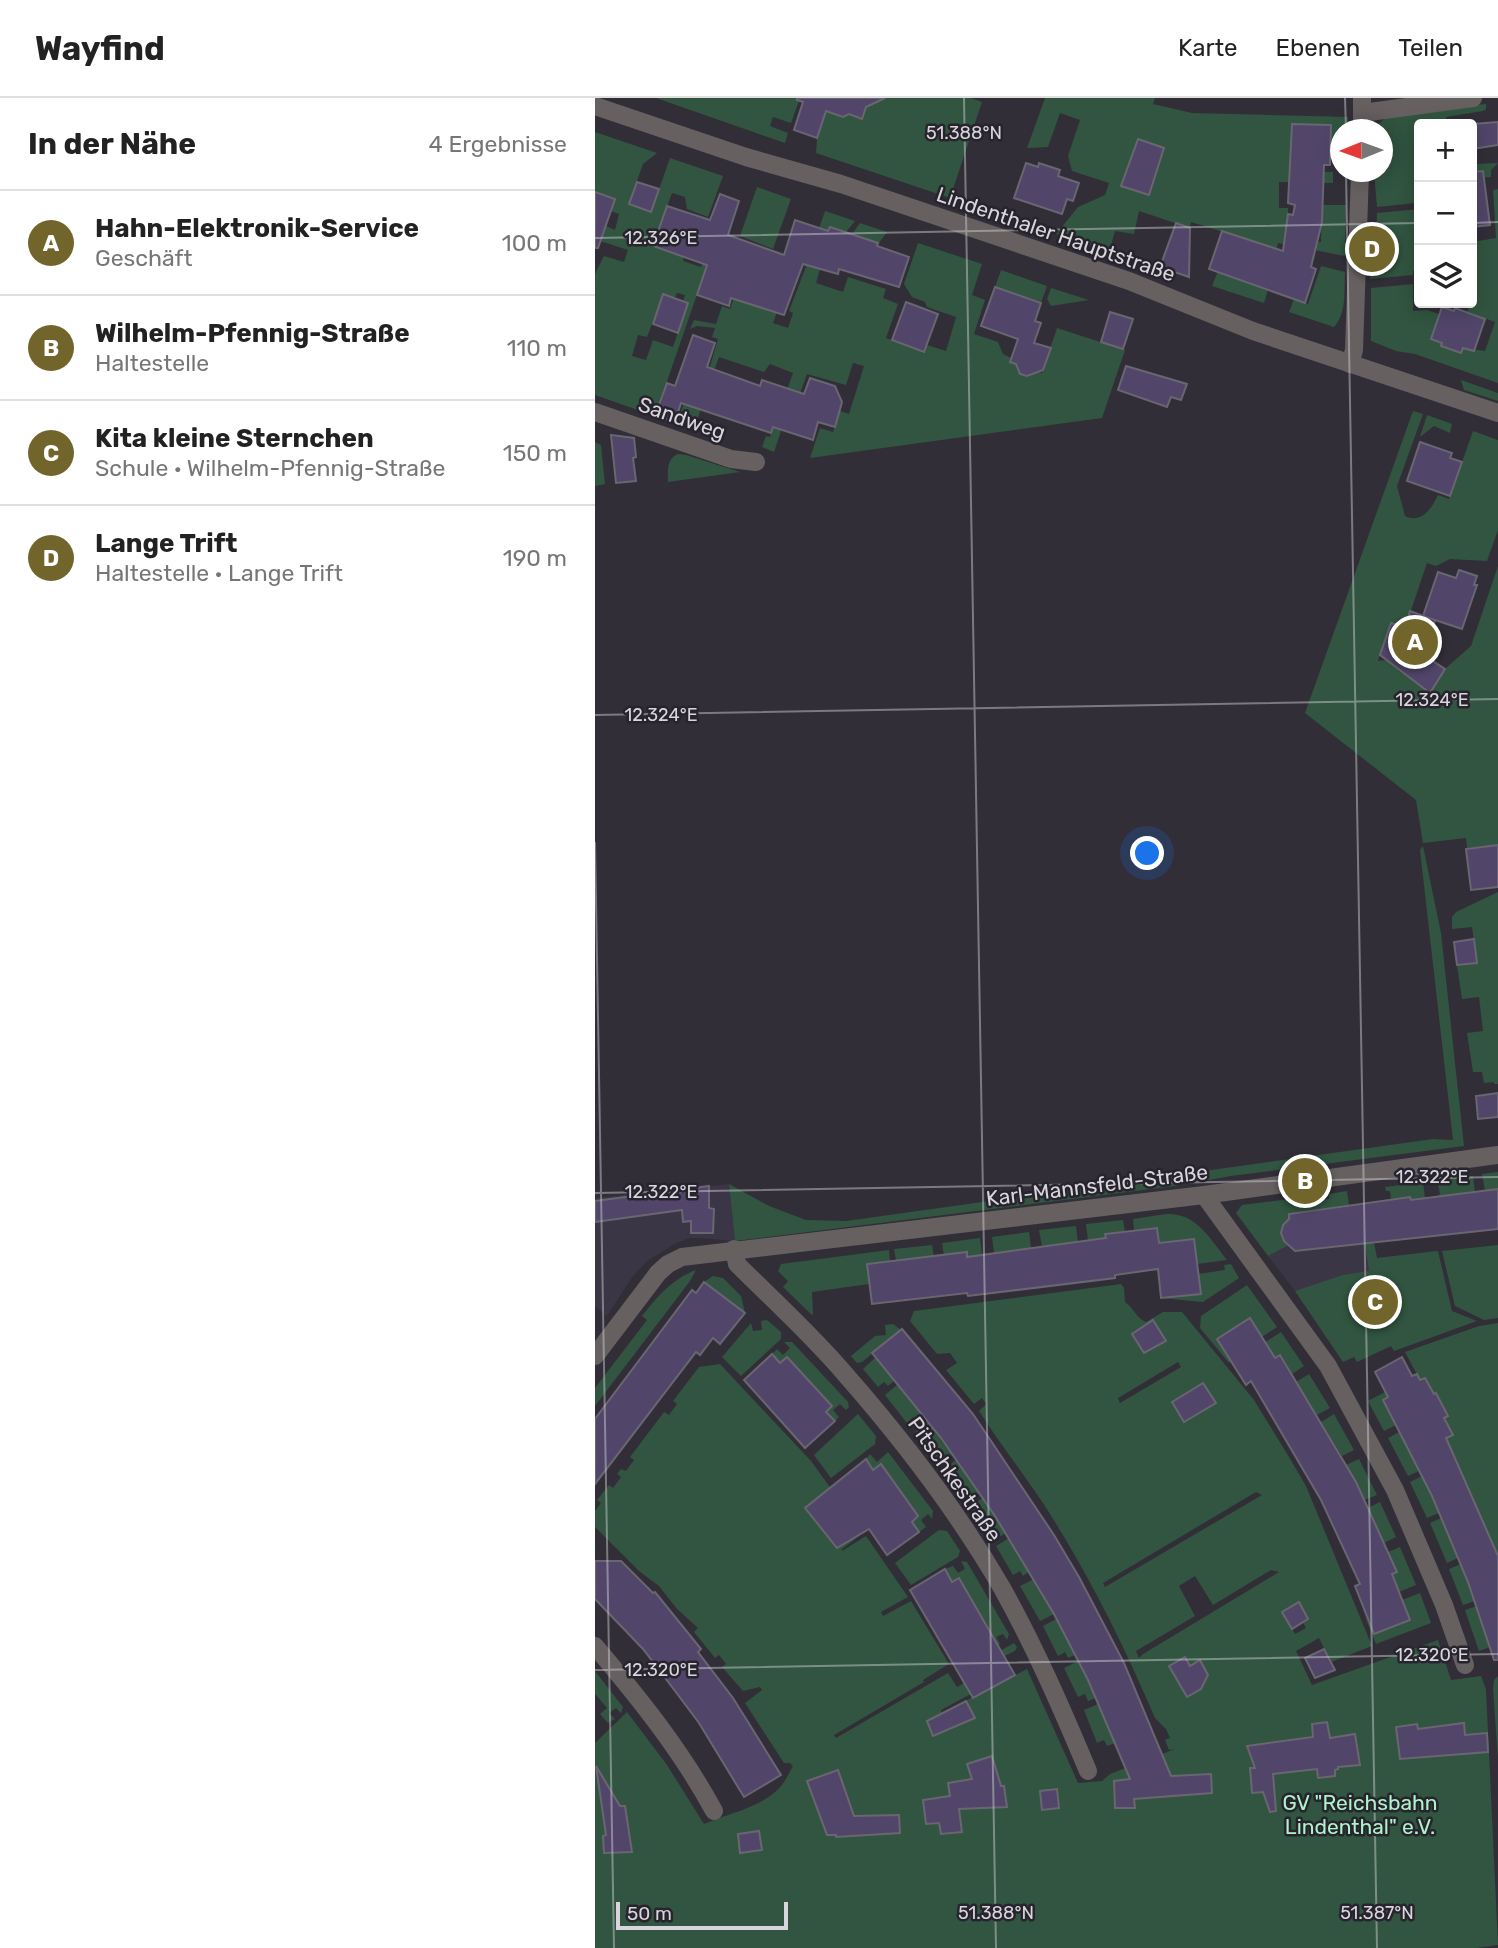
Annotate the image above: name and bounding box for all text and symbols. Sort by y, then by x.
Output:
text: Wayfind [35,29,165,68]
text: Karte [1178,34,1238,62]
text: Ebenen [1276,34,1360,62]
text: Teilen [1398,34,1463,62]
north arrow [1330,119,1393,182]
map controls [1414,119,1477,308]
button: + [1414,119,1477,182]
text: 51.388°N [926,122,1002,144]
text: In der Nähe [28,126,196,162]
text: 4 Ergebnisse [429,130,567,158]
street label: Lindenthaler Hauptstraße [933,181,1179,287]
button: − [1414,182,1477,245]
text: Hahn-Elektronik-Service [95,213,419,244]
pin: D [1349,223,1395,275]
text: 12.326°E [625,227,697,249]
text: A [43,229,59,257]
text: 100 m [502,229,567,257]
text: Geschäft [95,244,192,272]
button: layers [1414,245,1477,308]
text: Wilhelm-Pfennig-Straße [95,318,410,349]
text: B [43,334,59,362]
text: 110 m [507,334,567,362]
text: Haltestelle [95,349,209,377]
street label: Sandweg [635,391,729,445]
text: Kita kleine Sternchen [95,423,374,454]
text: C [43,439,59,467]
text: 150 m [503,439,567,467]
text: Schule · Wilhelm-Pfennig-Straße [95,454,445,482]
text: Lange Trift [95,528,237,559]
text: D [43,544,59,572]
text: 190 m [503,544,567,572]
text: Haltestelle · Lange Trift [95,559,343,587]
pin: A [1392,616,1438,668]
text: 12.324°E [1395,689,1469,711]
text: 12.324°E [624,704,698,726]
your location [1130,836,1164,870]
pin: B [1282,1155,1328,1207]
street label: Karl-Mannsfeld-Straße [985,1159,1209,1211]
text: 12.322°E [1396,1166,1468,1188]
text: 12.322°E [625,1181,697,1203]
pin: C [1352,1276,1398,1328]
street label: Pitschkestraße [903,1412,1007,1546]
text: 12.320°E [1395,1644,1469,1666]
text: 12.320°E [624,1659,698,1681]
park label: GV "Reichsbahn Lindenthal" e.V. [1282,1790,1438,1839]
scale bar [616,1899,787,1931]
text: 50 m [627,1902,672,1925]
text: 51.388°N [958,1902,1034,1924]
text: 51.387°N [1340,1902,1414,1924]

